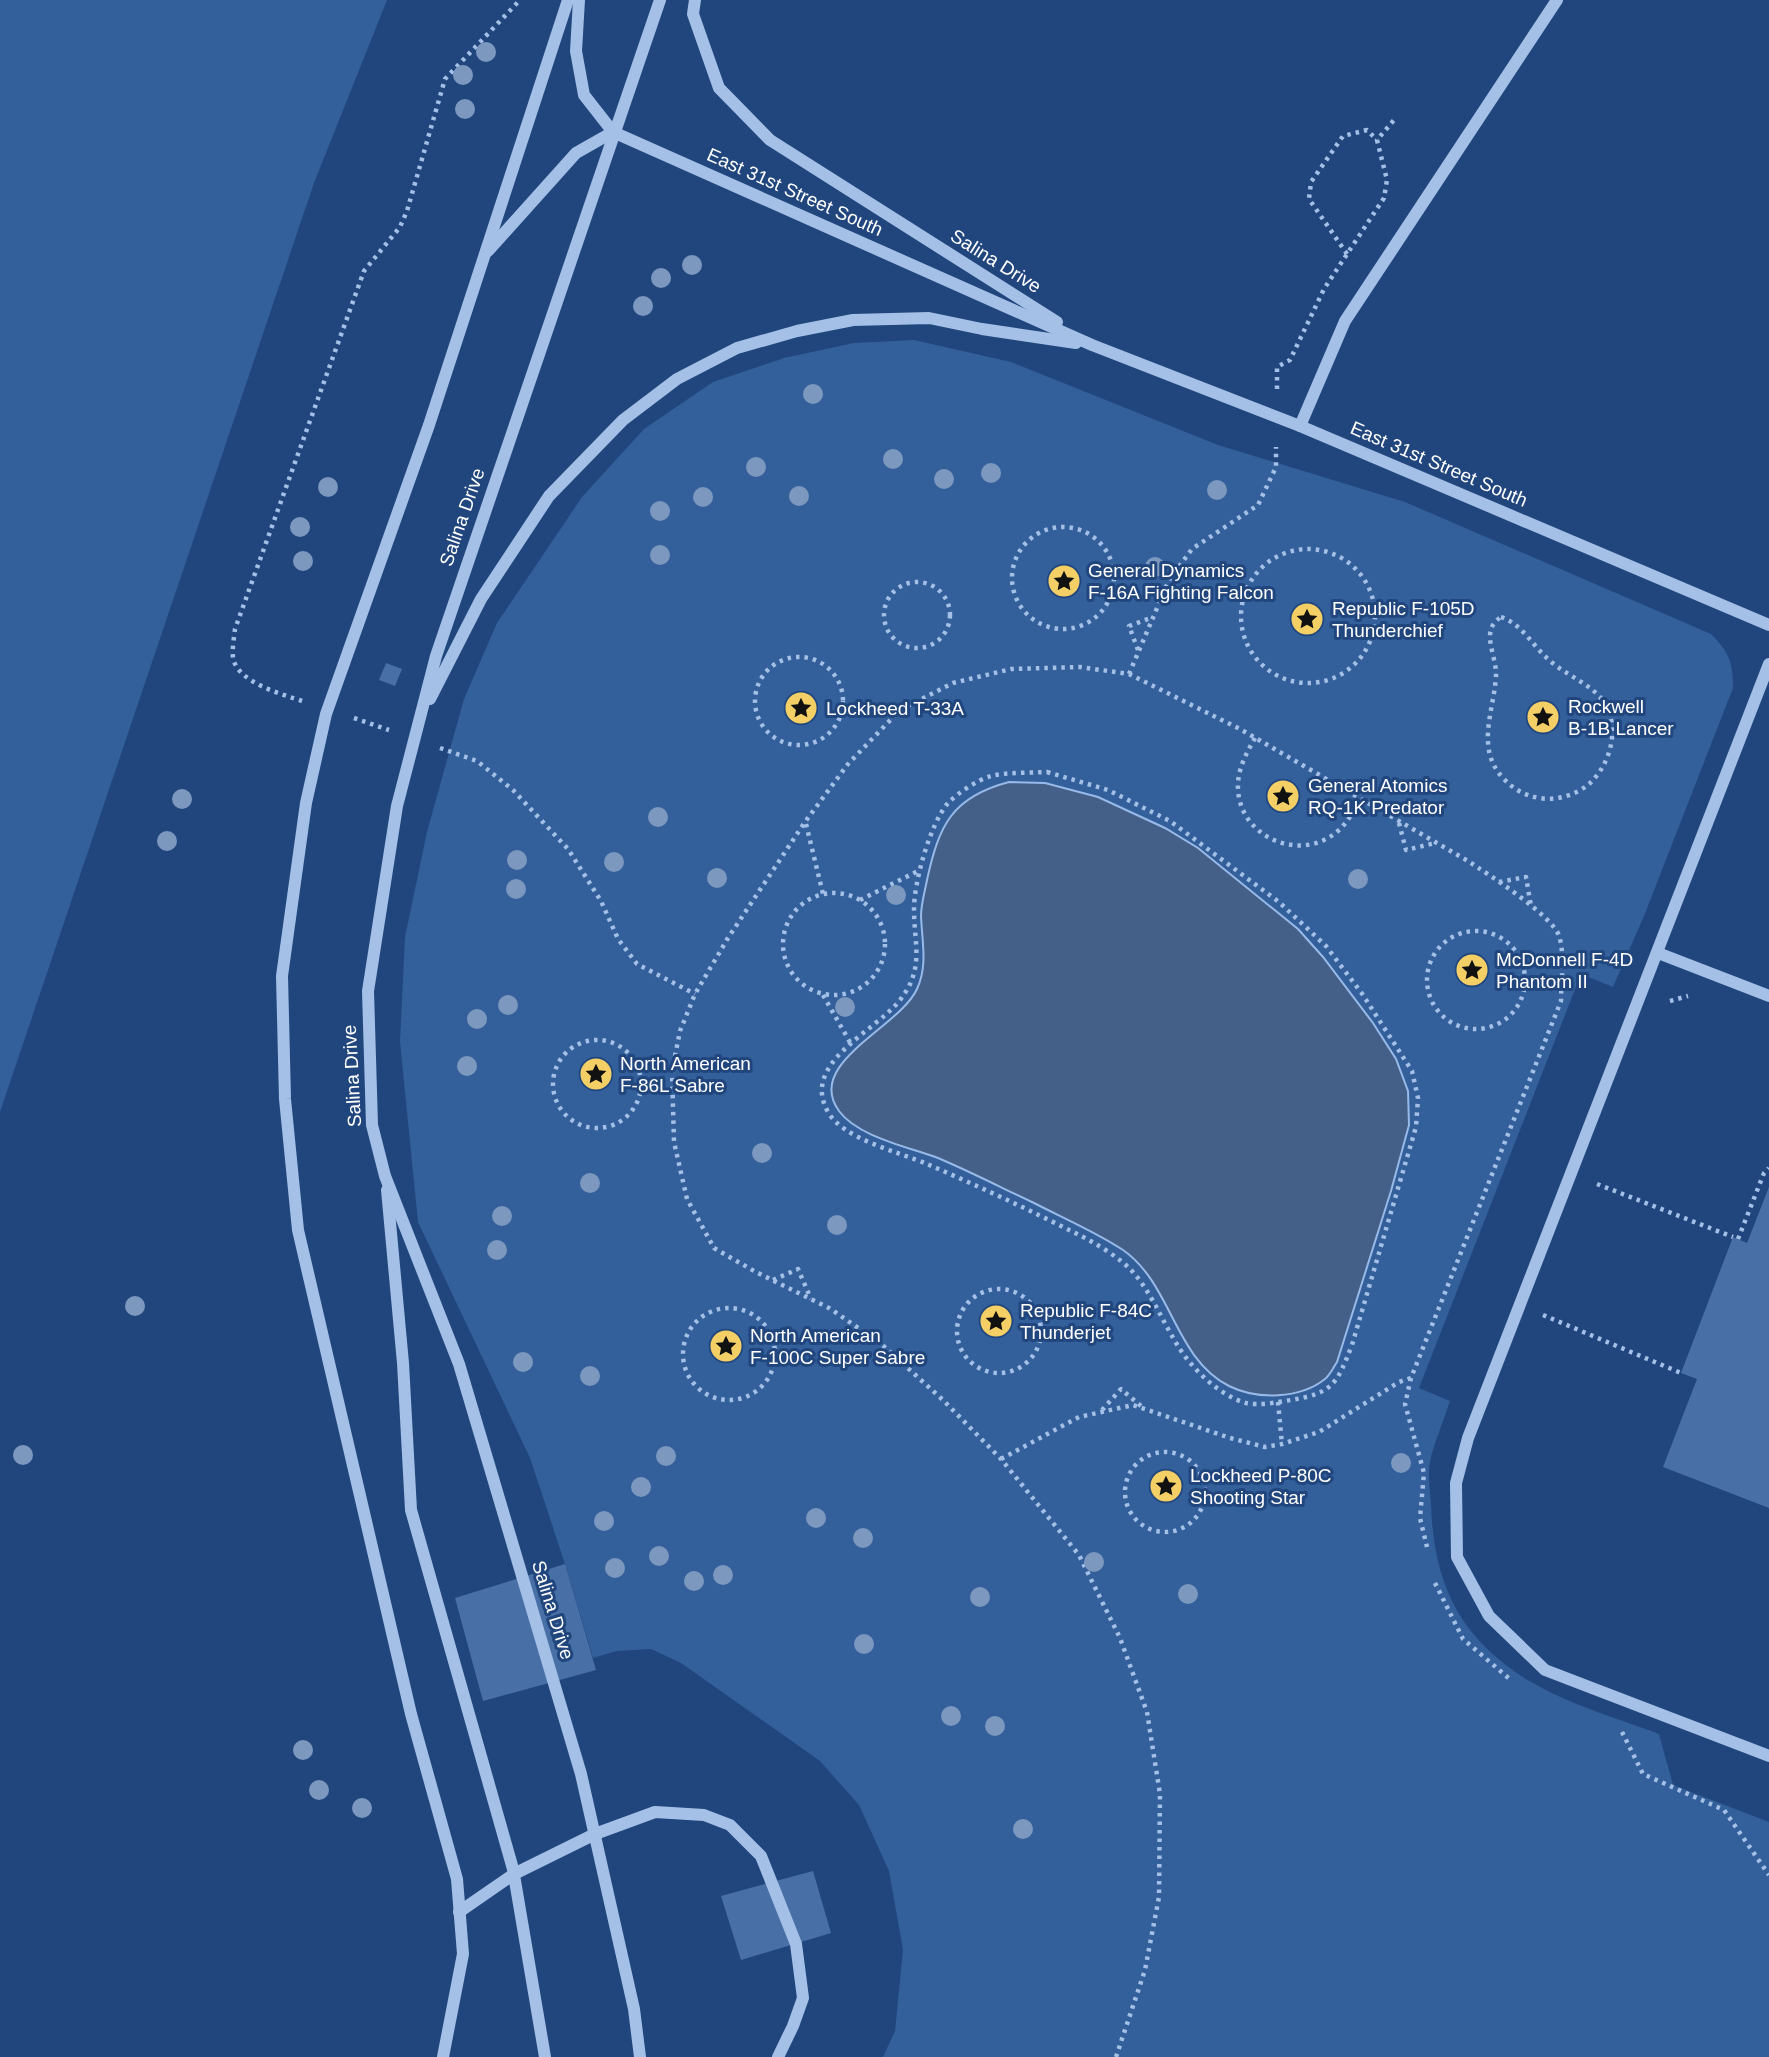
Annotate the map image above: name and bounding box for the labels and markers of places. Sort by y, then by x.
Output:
place label: General Dynamics F-16A Fighting Falcon [1088,560,1274,603]
place icon: General Dynamics F-16A Fighting Falcon [1045,562,1083,600]
place label: Republic F-105D Thunderchief [1332,598,1475,641]
place icon: Republic F-105D Thunderchief [1288,600,1326,638]
place icon: Lockheed T-33A [782,689,820,727]
place label: Rockwell B-1B Lancer [1568,696,1674,739]
place label: Lockheed T-33A [826,698,964,719]
place icon: Rockwell B-1B Lancer [1524,698,1562,736]
place label: General Atomics RQ-1K Predator [1308,775,1447,818]
place icon: General Atomics RQ-1K Predator [1264,777,1302,815]
place label: McDonnell F-4D Phantom II [1496,949,1633,992]
place icon: McDonnell F-4D Phantom II [1453,951,1491,989]
place label: North American F-86L Sabre [620,1053,751,1096]
place icon: North American F-86L Sabre [577,1055,615,1093]
place label: Republic F-84C Thunderjet [1020,1300,1152,1343]
place icon: Republic F-84C Thunderjet [977,1302,1015,1340]
place label: North American F-100C Super Sabre [750,1325,925,1368]
place icon: North American F-100C Super Sabre [707,1327,745,1365]
place label: Lockheed P-80C Shooting Star [1190,1465,1332,1508]
place icon: Lockheed P-80C Shooting Star [1147,1467,1185,1505]

